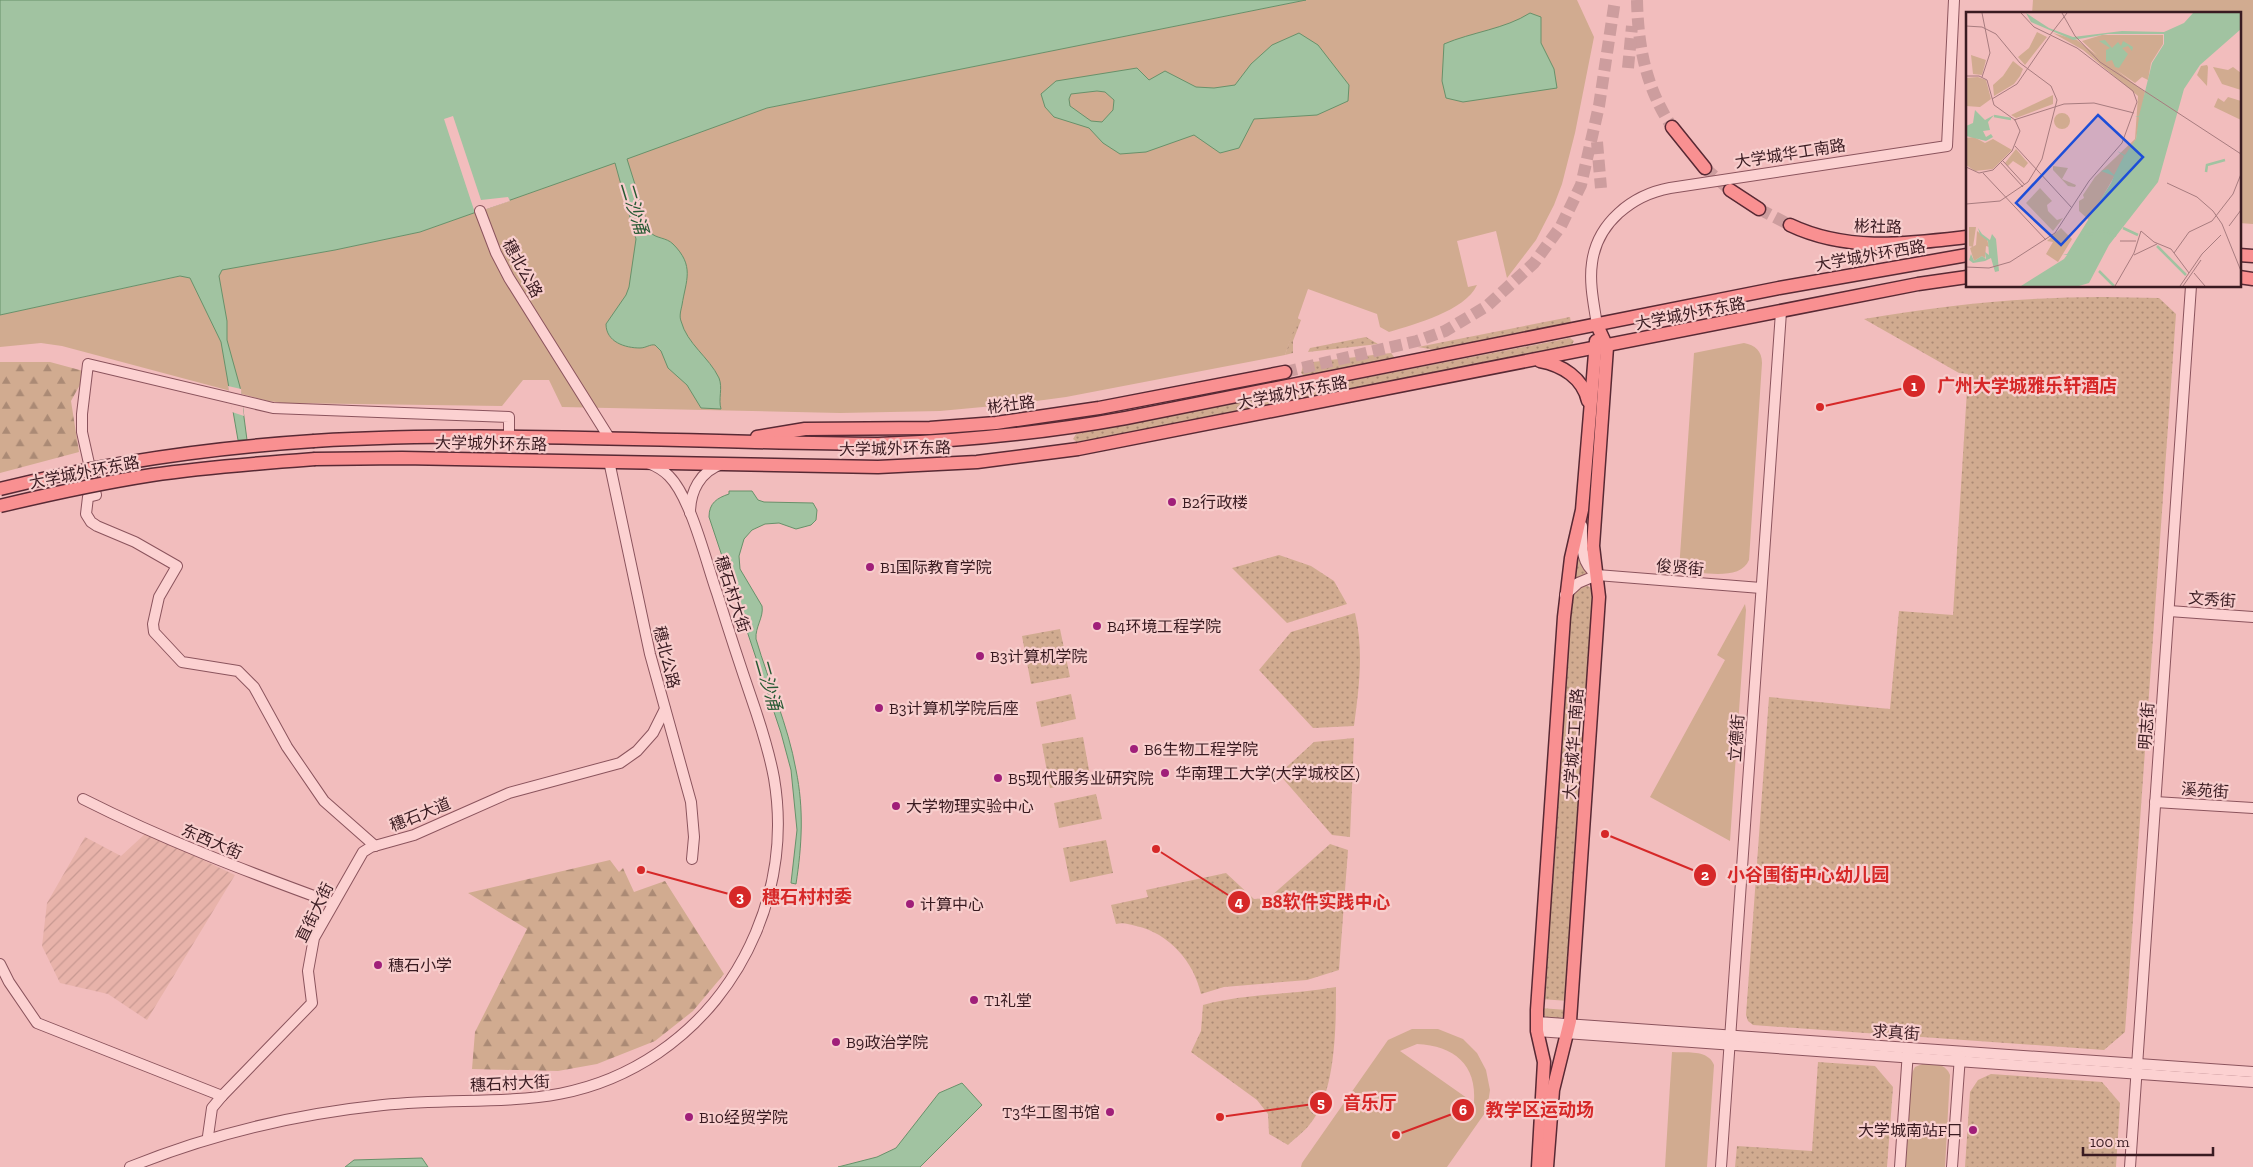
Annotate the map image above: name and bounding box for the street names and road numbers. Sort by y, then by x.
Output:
street label: 大学城华工南路 [1733,135,1847,172]
street label: 彬社路 [1854,216,1902,237]
street label: 穗北公路 [499,236,546,301]
street label: 大学城外环西路 [1813,236,1927,275]
street label: 大学城外环东路 [1633,293,1747,334]
street label: 大学城外环东路 [1235,372,1349,413]
street label: 彬社路 [986,392,1036,417]
street label: 大学城外环东路 [435,433,547,454]
street label: 大学城外环东路 [839,438,951,459]
street label: 大学城外环东路 [27,452,141,493]
street label: 穗石村大街 [711,553,754,635]
street label: 俊贤街 [1655,556,1705,579]
street label: 文秀街 [2187,588,2237,611]
street label: 穗北公路 [650,624,683,690]
street label: 大学城华工南路 [1560,688,1587,801]
street label: 明志街 [2135,701,2158,751]
street label: 立德街 [1725,713,1748,763]
street label: 溪苑街 [2180,779,2230,802]
street label: 穗石大道 [387,794,453,835]
street label: 东西大街 [179,820,245,863]
street label: 直街大街 [292,879,337,945]
street label: 求真街 [1871,1021,1921,1044]
street label: 穗石村大街 [470,1072,550,1095]

